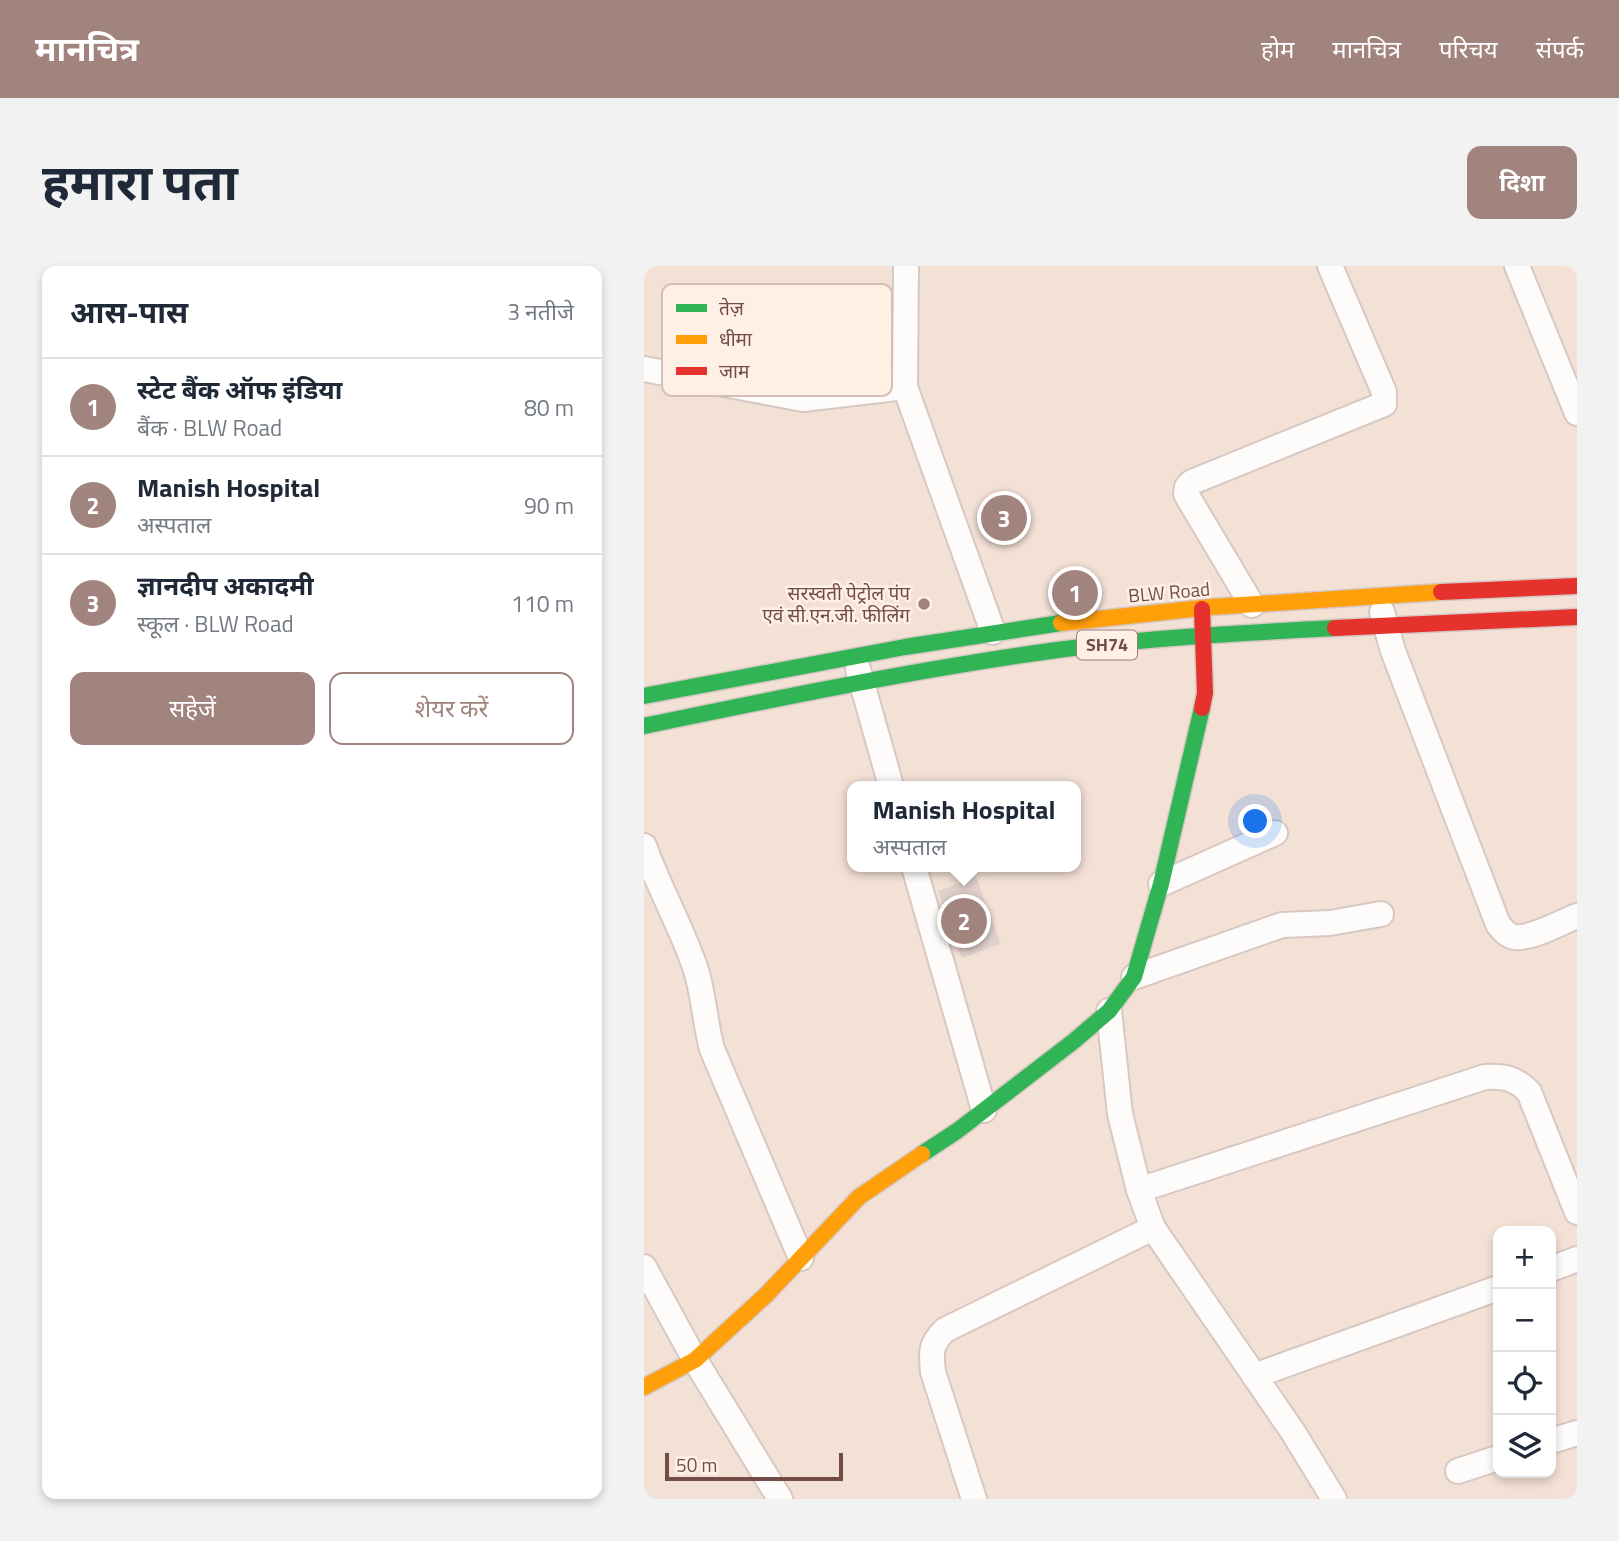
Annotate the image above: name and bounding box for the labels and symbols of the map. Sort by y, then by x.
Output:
legend [662,284,892,396]
text: तेज़ [719,293,745,322]
text: धीमा [719,324,753,353]
text: जाम [719,356,750,385]
pin: 3 [981,492,1027,544]
pin: 1 [1052,567,1098,619]
street label: BLW Road [1127,573,1211,610]
place label: सरस्वती पेट्रोल पंप एवं सी.एन.जी. फीलिंग [762,578,911,629]
marker: सरस्वती पेट्रोल पंप एवं सी.एन.जी. फीलिंग [916,596,932,612]
road number: SH74 [1077,631,1137,660]
your location [1238,804,1272,838]
pin: 2 [941,895,987,947]
scale bar [665,1450,844,1482]

